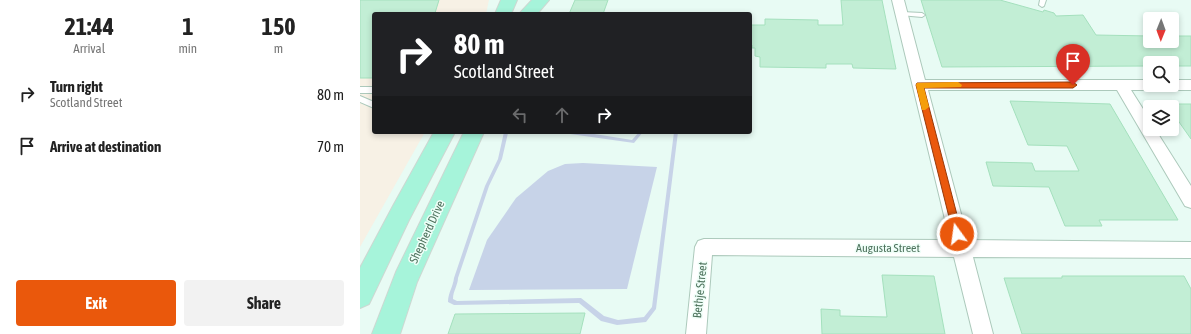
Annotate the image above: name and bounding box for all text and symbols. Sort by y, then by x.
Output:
north arrow [1143,12,1179,48]
map controls [1143,12,1179,136]
text: 21:44 [65,13,114,40]
text: 1 [182,13,193,40]
text: 150 [262,13,295,40]
icon: right [388,28,440,80]
text: 80 m [454,28,504,60]
text: Arrival [73,41,105,56]
text: min [178,41,197,56]
text: m [274,41,283,56]
pin [1056,44,1090,85]
icon: arrive [1062,50,1084,72]
button: search [1143,56,1179,92]
text: Scotland Street [454,61,554,82]
text: Turn right [50,78,103,95]
icon: right [16,83,38,105]
text: 80 m [317,86,344,103]
text: Scotland Street [50,95,122,110]
button: layers [1143,100,1179,136]
icon: left [509,104,531,126]
icon: ahead [551,104,573,126]
icon: right [593,104,615,126]
icon: arrive [16,135,38,157]
text: Arrive at destination [50,138,161,155]
text: 70 m [317,138,344,155]
street label: Shepherd Drive [406,198,448,266]
position arrow [936,213,978,255]
street label: Augusta Street [856,241,920,255]
street label: Bethje Street [690,261,710,319]
button: Exit [16,280,176,326]
button: Share [184,280,344,326]

